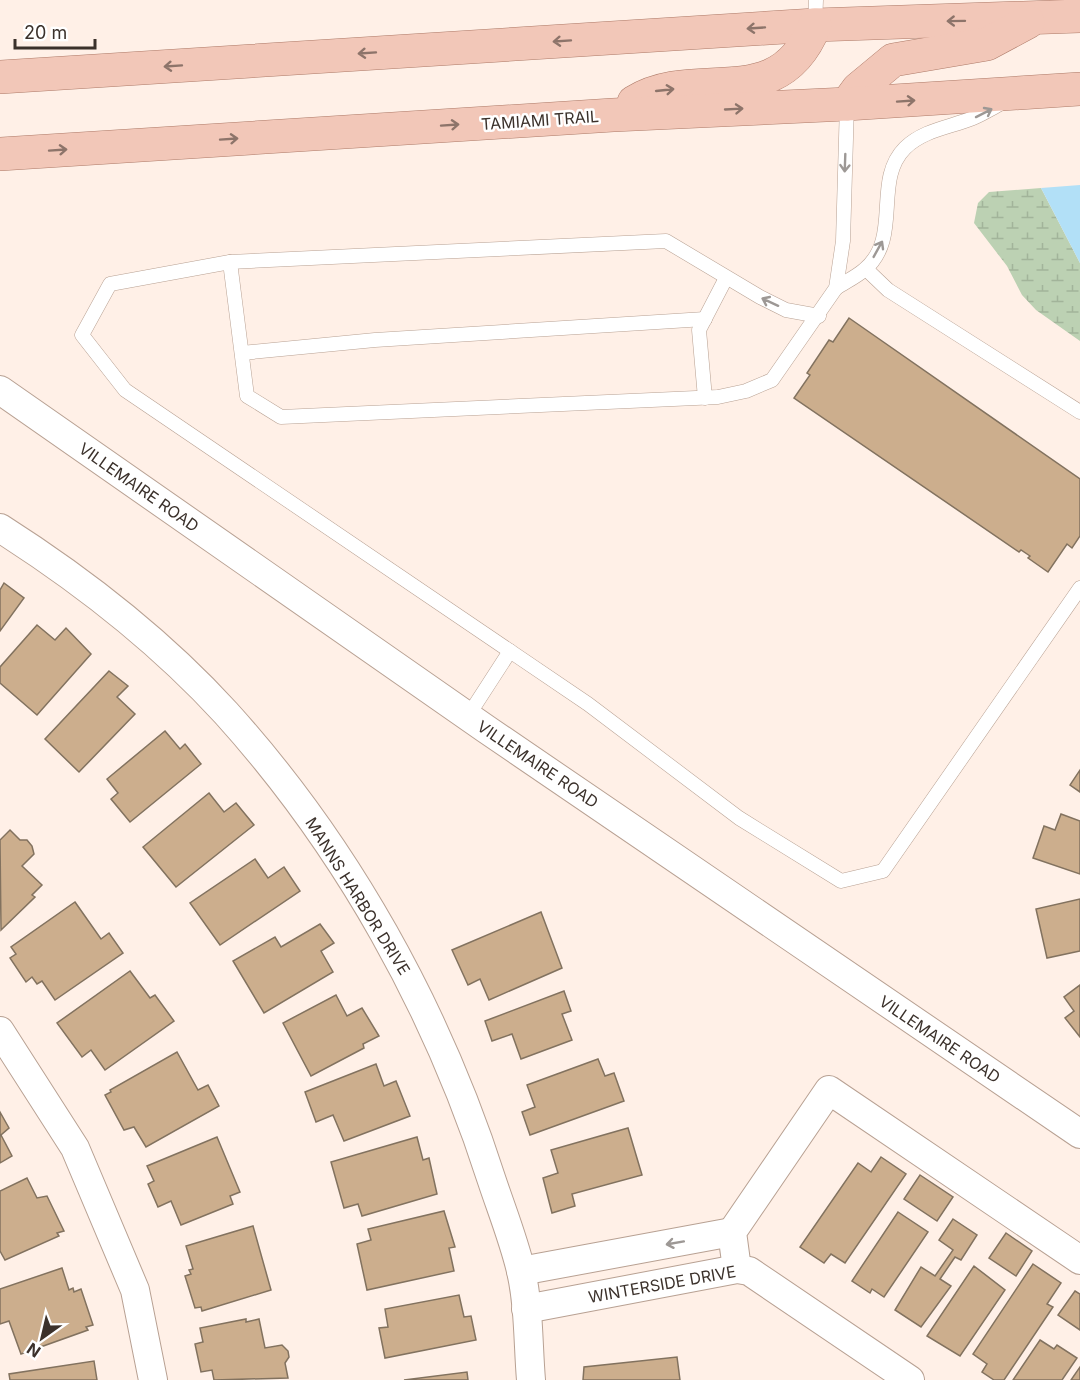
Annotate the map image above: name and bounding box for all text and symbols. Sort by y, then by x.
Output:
scale bar [15,12,94,50]
one-way arrow [946,15,966,27]
text: 20 m [24,22,67,43]
one-way arrow [747,23,767,34]
one-way arrow [552,35,572,46]
one-way arrow [358,48,378,59]
one-way arrow [163,60,183,71]
one-way arrow [654,84,674,95]
one-way arrow [895,95,915,106]
one-way arrow [724,104,744,115]
street label: TAMIAMI TRAIL [480,106,600,134]
one-way arrow [974,107,992,118]
one-way arrow [439,120,459,131]
one-way arrow [218,134,238,145]
one-way arrow [48,144,68,155]
one-way arrow [840,152,851,172]
one-way arrow [872,241,884,258]
one-way arrow [762,296,780,308]
street label: VILLEMAIRE ROAD [75,438,203,536]
street label: VILLEMAIRE ROAD [474,716,602,812]
street label: MANNS HARBOR DRIVE [301,814,415,978]
street label: VILLEMAIRE ROAD [876,991,1004,1087]
one-way arrow [666,1238,685,1249]
street label: WINTERSIDE DRIVE [587,1261,737,1307]
north arrow [12,1308,72,1368]
text: N [23,1339,44,1362]

